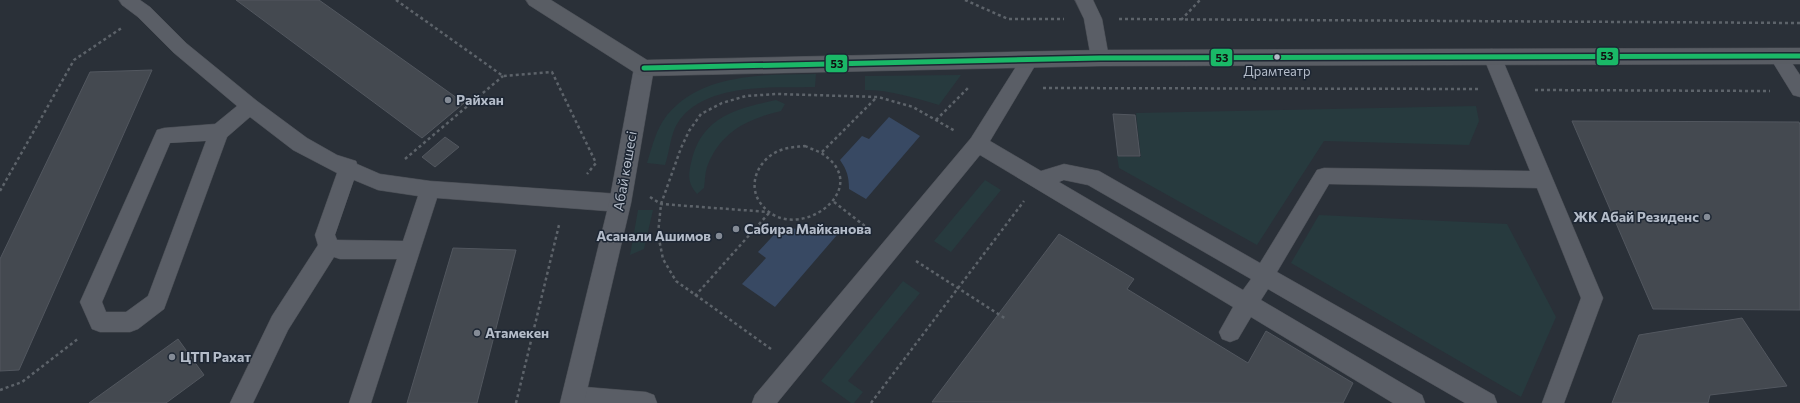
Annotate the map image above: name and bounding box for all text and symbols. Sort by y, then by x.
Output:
line badge: 53 [1596,47,1619,66]
line badge: 53 [1210,48,1233,67]
text: 53 [1601,49,1613,62]
text: 53 [1216,51,1228,64]
marker: Драмтеатр [1272,52,1282,62]
line badge: 53 [825,54,848,73]
text: 53 [831,57,843,70]
place label: Драмтеатр [1243,63,1311,79]
place label: Райхан [456,91,504,108]
marker: Райхан [443,95,453,105]
street label: Абай көшесі [609,130,640,212]
place label: ЖК Абай Резиденс [1573,208,1699,225]
marker: ЖК Абай Резиденс [1702,212,1712,222]
place label: Сабира Майканова [744,220,871,237]
marker: Сабира Майканова [731,224,741,234]
place label: Асанали Ашимов [596,227,711,244]
marker: Асанали Ашимов [714,231,724,241]
place label: Атамекен [485,324,549,341]
marker: Атамекен [472,328,482,338]
place label: ЦТП Рахат [180,348,251,365]
marker: ЦТП Рахат [167,352,177,362]

